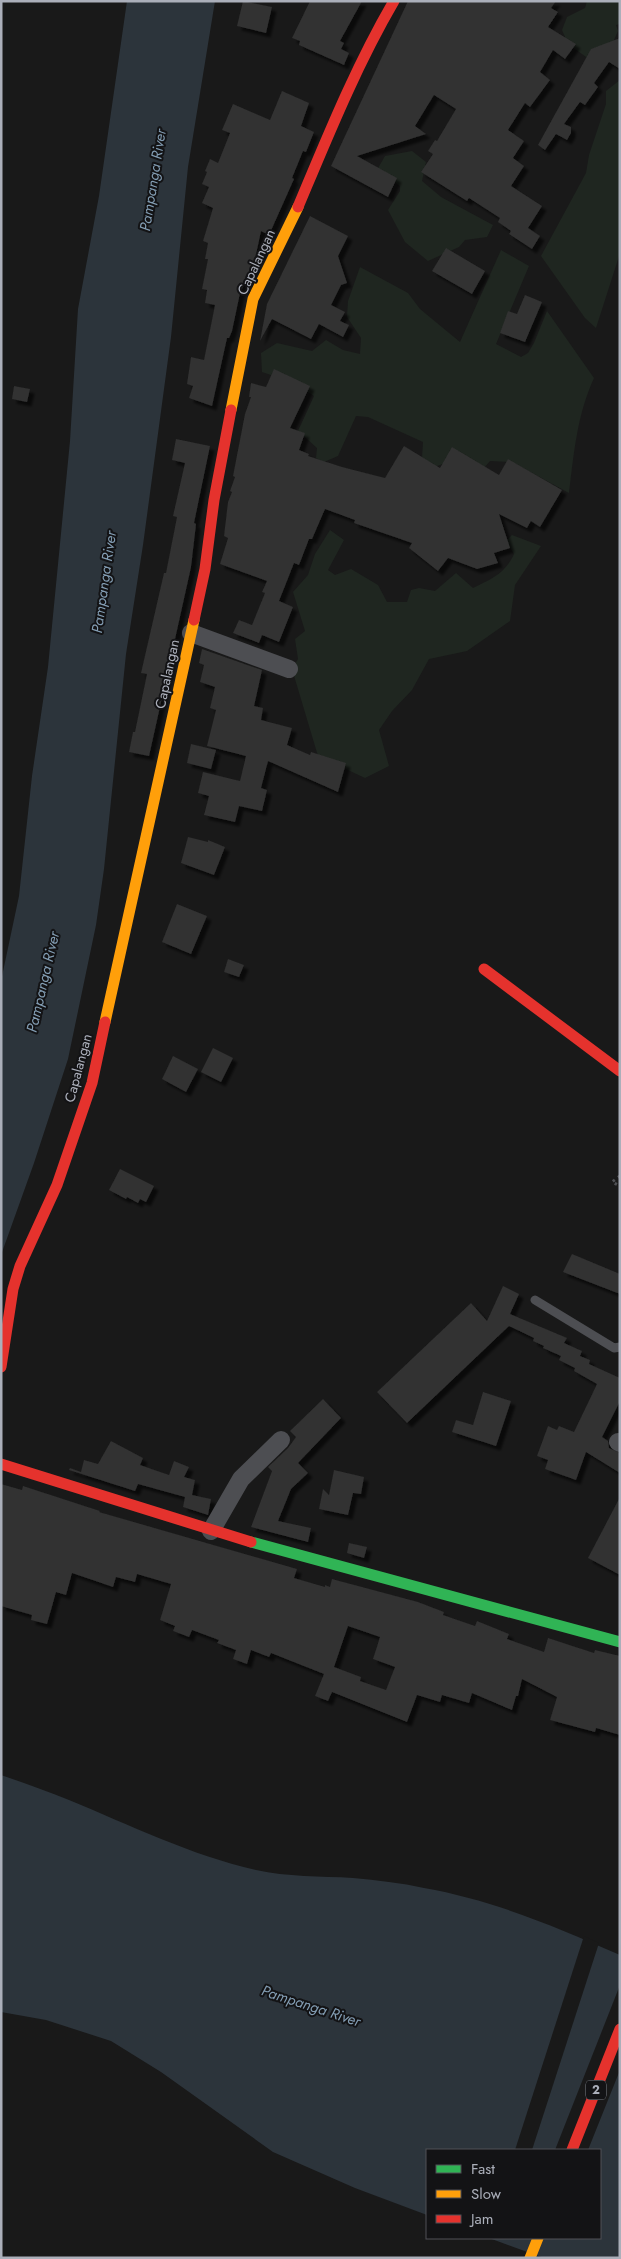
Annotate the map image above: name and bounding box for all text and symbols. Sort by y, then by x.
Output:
water label: Pampanga River [134,126,172,233]
street label: Capalangan [232,226,280,298]
water label: Pampanga River [86,528,122,635]
street label: Capalangan [150,637,184,711]
water label: Pampanga River [21,928,66,1035]
street label: Capalangan [59,1031,97,1105]
water label: Pampanga River [259,1980,364,2033]
road number: 2 [586,2080,606,2100]
legend [426,2149,601,2239]
text: Fast [471,2158,495,2180]
text: Slow [471,2183,502,2205]
text: Jam [469,2208,494,2230]

